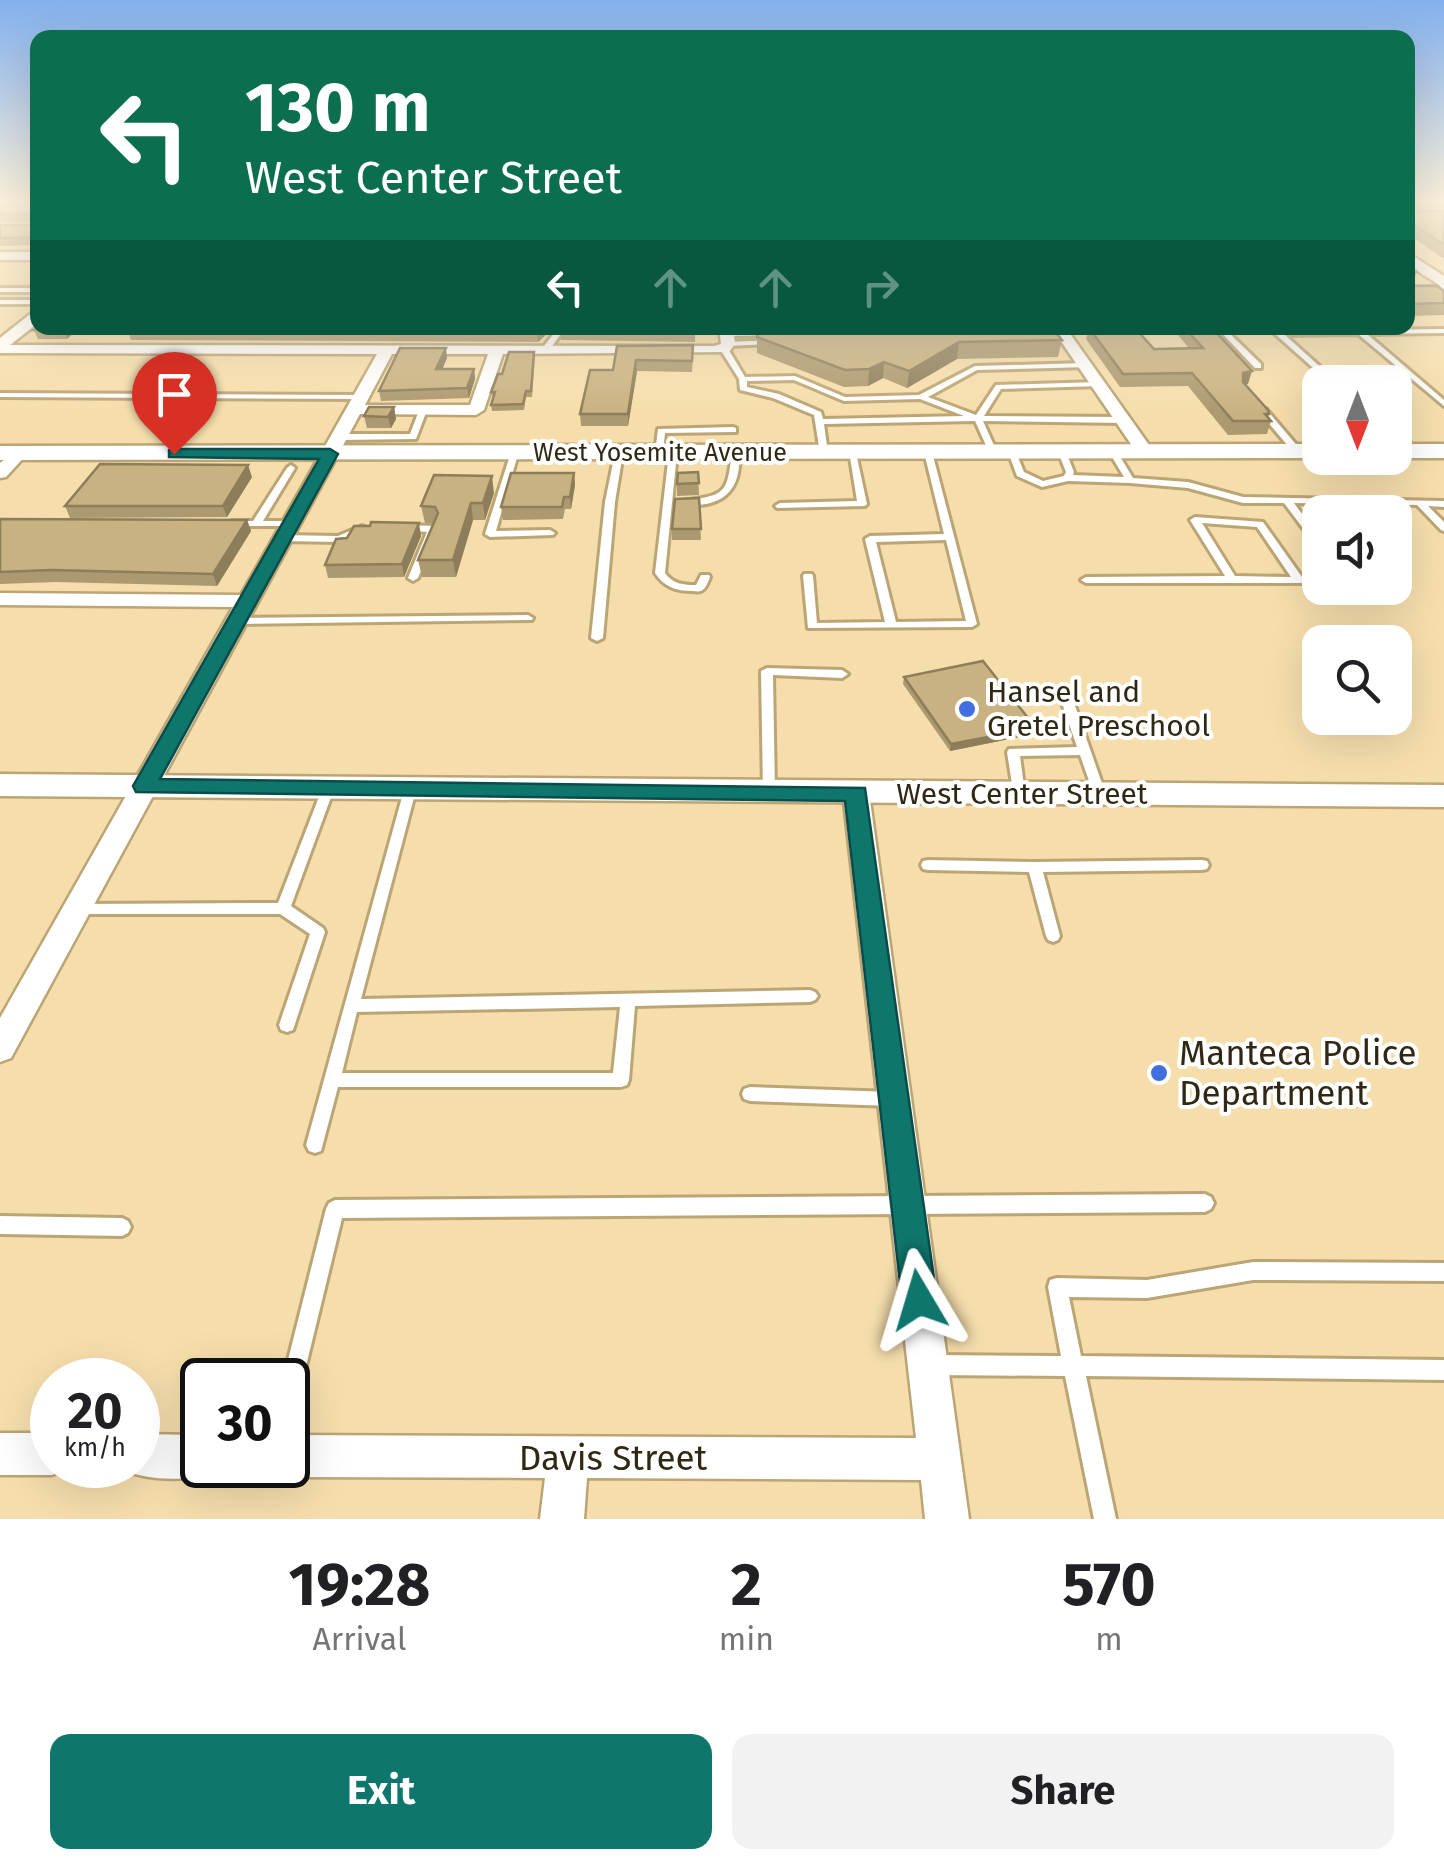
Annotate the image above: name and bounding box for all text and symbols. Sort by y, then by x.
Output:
text: 130 m [245,66,431,150]
icon: left [80,70,210,200]
text: West Center Street [245,151,622,205]
icon: left [538,260,593,315]
icon: ahead [643,260,698,315]
icon: ahead [748,260,803,315]
icon: right [853,260,908,315]
pin [132,352,217,455]
north arrow [1302,365,1412,475]
map controls [1302,365,1412,735]
icon: arrive [147,367,202,422]
street label: West Yosemite Avenue [533,438,787,468]
button: sound [1302,495,1412,605]
button: search [1302,625,1412,735]
place label: Hansel and Gretel Preschool [987,674,1210,744]
marker: Hansel and Gretel Preschool [956,698,978,720]
street label: West Center Street [896,776,1148,812]
place label: Manteca Police Department [1179,1032,1417,1114]
marker: Manteca Police Department [1148,1062,1170,1084]
position arrow [867,1248,971,1352]
speed limit sign: 30 [180,1358,310,1488]
text: 20 [67,1381,123,1441]
text: km/h [64,1433,126,1463]
street label: Davis Street [519,1437,708,1479]
text: 19:28 [289,1549,430,1621]
text: 2 [731,1549,762,1621]
text: 570 [1062,1549,1155,1621]
text: Arrival [313,1620,406,1658]
text: min [719,1620,774,1658]
text: m [1095,1620,1123,1658]
button: Exit [50,1734,712,1849]
button: Share [732,1734,1394,1849]

